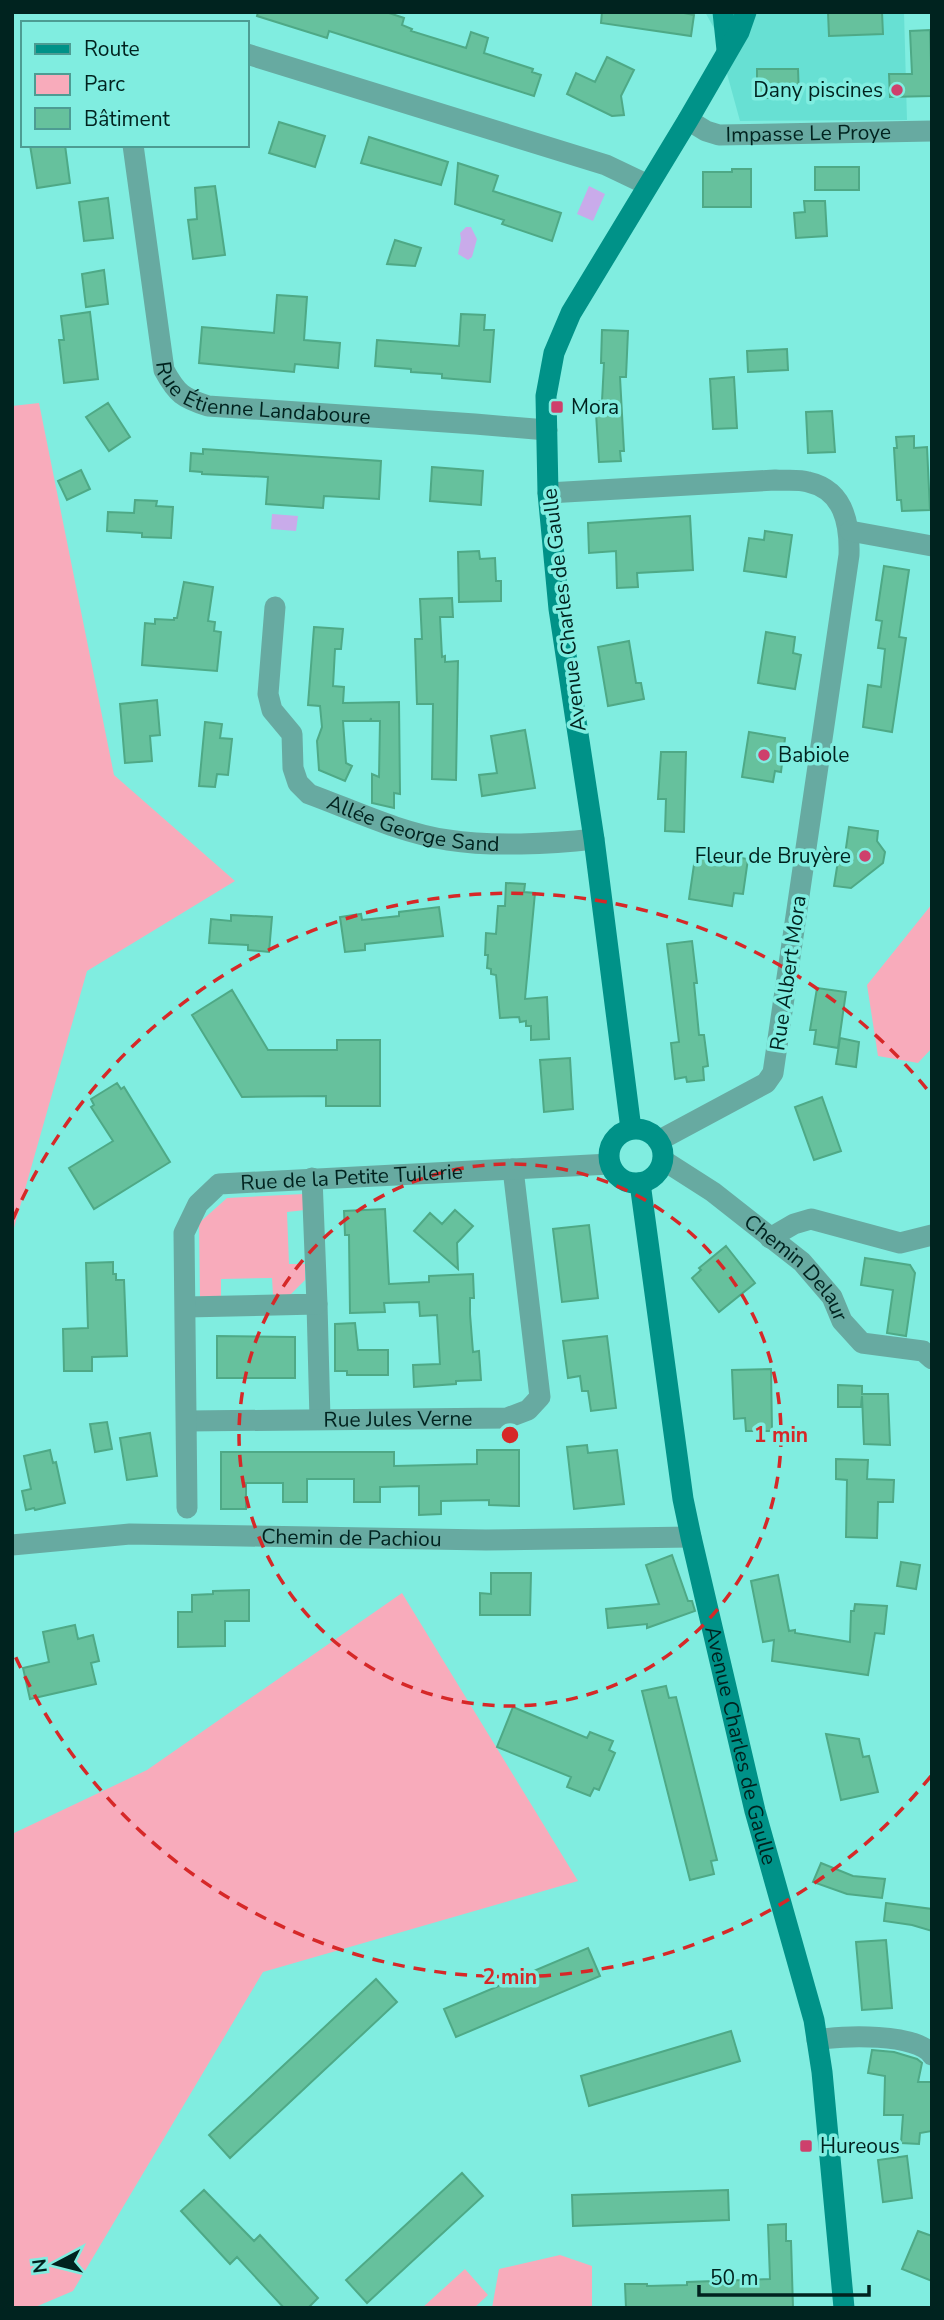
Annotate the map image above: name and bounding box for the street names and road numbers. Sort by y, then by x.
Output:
street label: Impasse Le Proye [725,118,891,149]
street label: Rue Étienne Landaboure [149,360,372,431]
street label: Avenue Charles de Gaulle [535,487,593,733]
street label: Allée George Sand [323,788,500,858]
street label: Rue Albert Mora [763,894,813,1052]
street label: Rue de la Petite Tuilerie [240,1158,464,1197]
street label: Chemin Delaur [738,1208,855,1326]
street label: Rue Jules Verne [323,1404,473,1434]
street label: Chemin de Pachiou [261,1522,442,1553]
street label: Avenue Charles de Gaulle [698,1623,784,1868]

